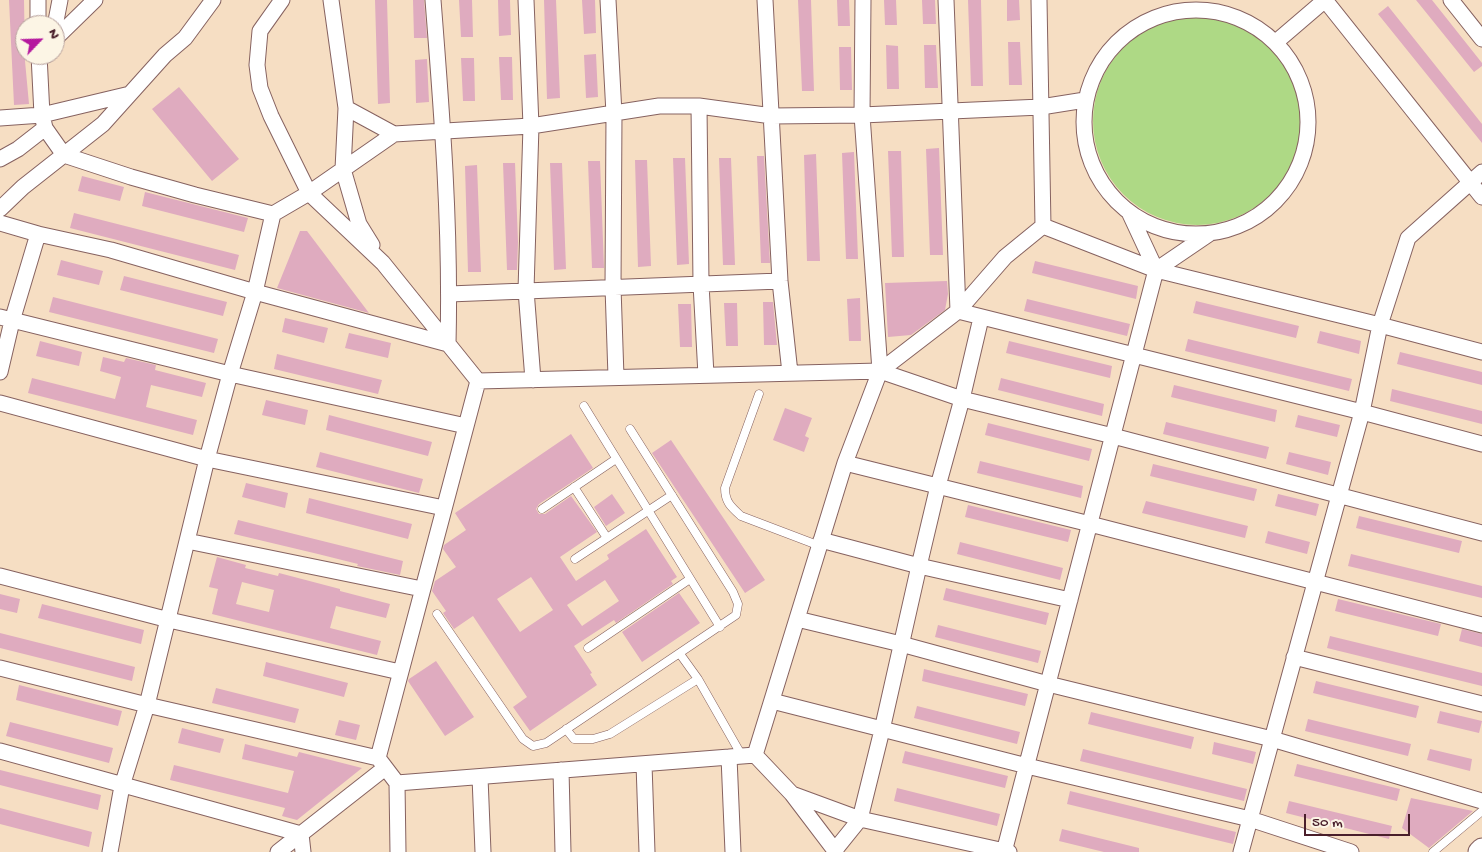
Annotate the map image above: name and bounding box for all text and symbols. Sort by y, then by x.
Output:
north arrow [15,15,65,65]
text: N [44,26,63,42]
scale bar [1307,804,1413,836]
text: 50 m [1312,814,1343,832]

